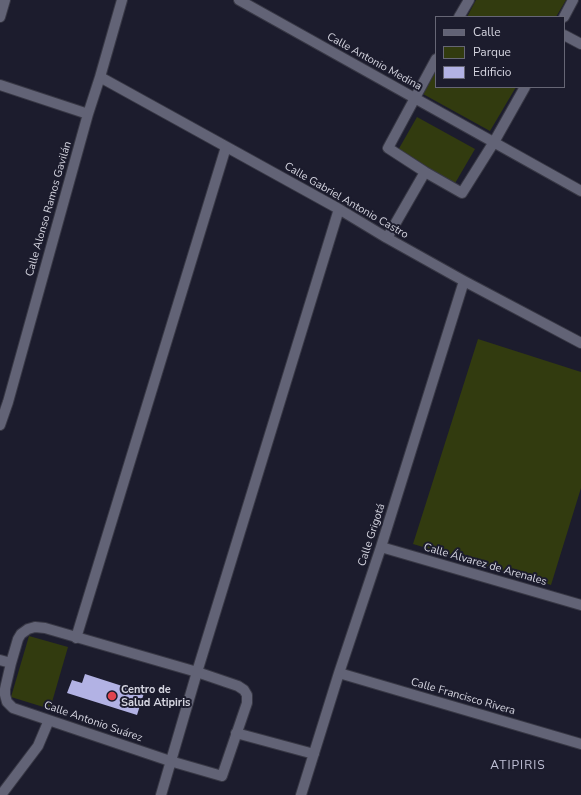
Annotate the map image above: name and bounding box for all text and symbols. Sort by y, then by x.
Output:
legend [435,16,565,88]
text: Calle [473,24,501,40]
street label: Calle Antonio Medina [324,30,424,94]
text: Parque [473,44,511,60]
text: Edificio [473,64,511,80]
street label: Calle Alonso Ramos Gavilán [23,140,75,278]
street label: Calle Gabriel Antonio Castro [282,160,410,242]
street label: Calle Grigotá [356,502,388,568]
street label: Calle Álvarez de Arenales [422,541,548,589]
street label: Calle Francisco Rivera [409,676,517,718]
place label: Centro de Salud Atipiris [121,683,190,709]
marker: Centro de Salud Atipiris [106,690,118,702]
street label: Calle Antonio Suárez [42,699,144,745]
district label: ATIPIRIS [490,759,546,773]

